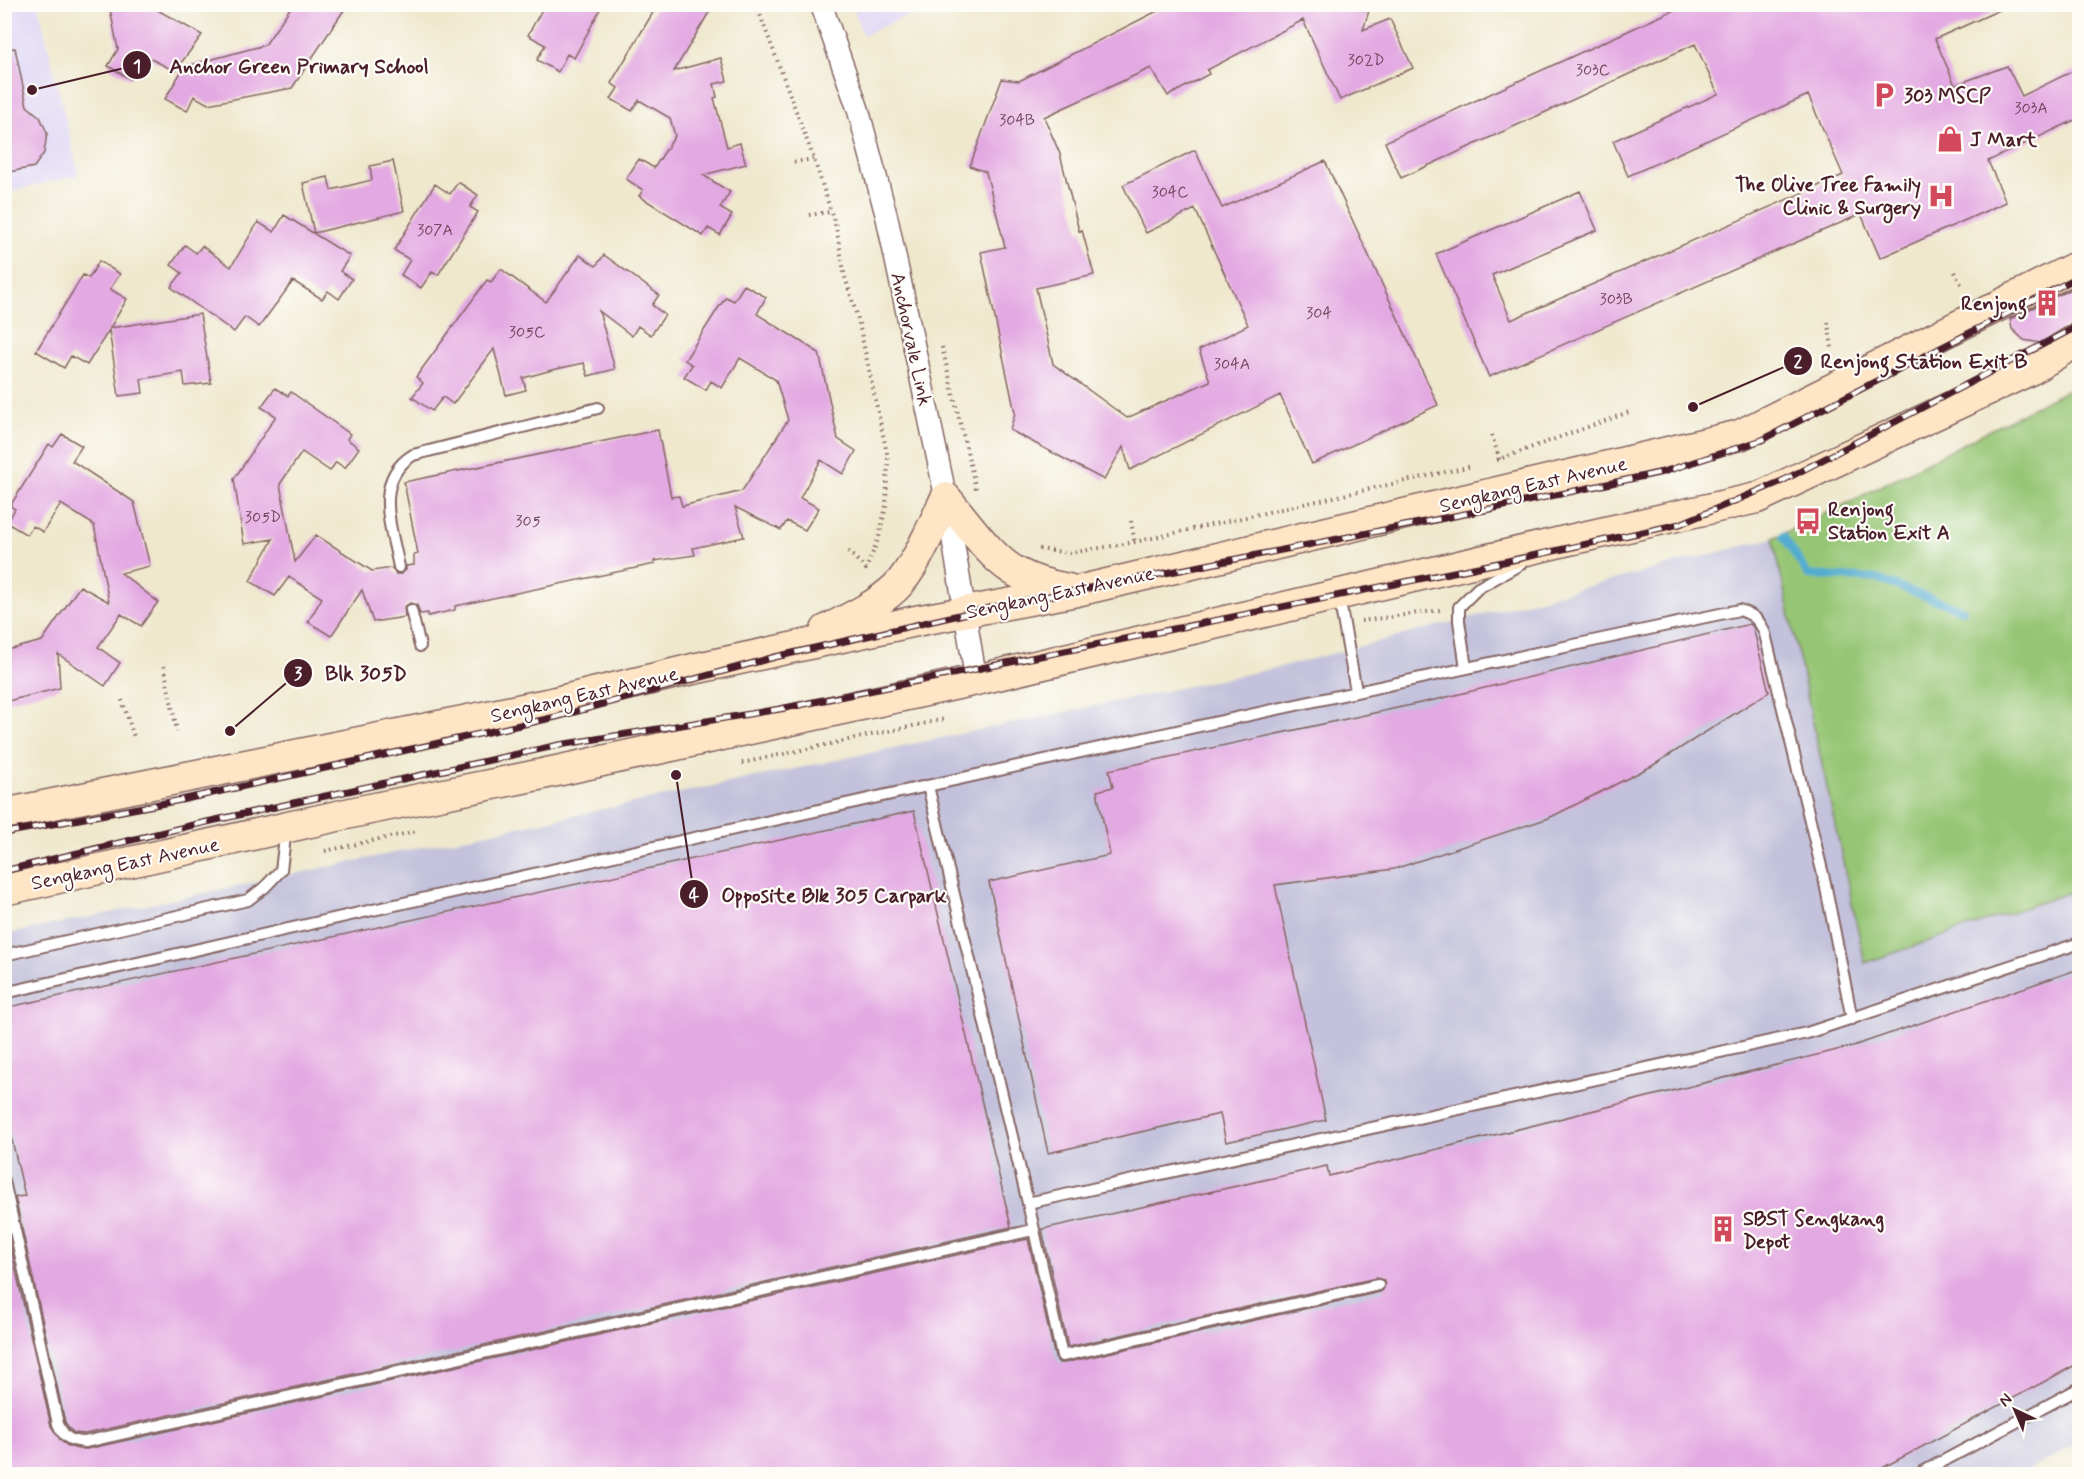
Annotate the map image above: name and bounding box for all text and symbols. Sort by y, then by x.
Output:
callout: Anchor Green Primary School [122,46,446,85]
house number: 302D [1348,50,1384,71]
text: Anchor Green Primary School [169,53,429,81]
text: 1 [133,55,141,79]
house number: 303C [1576,60,1610,81]
parking icon: 303 MSCP [1869,80,1899,110]
place label: 303 MSCP [1904,83,1992,110]
house number: 303A [2014,98,2048,119]
house number: 304B [999,110,1035,131]
shop icon: J Mart [1935,124,1965,154]
place label: J Mart [1970,127,2038,154]
place label: The Olive Tree Family Clinic & Surgery [1735,172,1921,224]
hospital icon: The Olive Tree Family Clinic & Surgery [1926,181,1956,211]
house number: 304C [1151,182,1189,203]
house number: 307A [417,220,453,241]
street label: Anchorvale Link [883,270,938,409]
building icon: Renjong [2032,288,2062,318]
house number: 303B [1599,289,1633,310]
place label: Renjong [1961,291,2027,320]
house number: 304 [1306,303,1332,324]
house number: 305C [509,322,545,343]
callout: Renjong Station Exit B [1783,342,2036,381]
text: Renjong Station Exit B [1820,348,2028,378]
text: 2 [1794,350,1803,374]
house number: 304A [1214,354,1250,375]
street label: Sengkang East Avenue [1437,451,1630,521]
place label: Renjong Station Exit A [1828,497,1950,547]
bus stop icon: Renjong Station Exit A [1793,506,1823,536]
house number: 305D [245,507,281,528]
house number: 305 [515,511,541,532]
street label: Sengkang East Avenue [964,560,1157,628]
callout: Blk 305D [283,653,419,692]
text: Blk 305D [325,660,407,688]
street label: Sengkang East Avenue [488,661,681,731]
text: 3 [294,662,303,686]
street label: Sengkang East Avenue [29,831,222,899]
callout: Opposite Blk 305 Carpark [679,875,960,914]
text: Opposite Blk 305 Carpark [721,882,947,910]
text: 4 [689,884,700,908]
place label: SBST Sengkang Depot [1743,1206,1884,1256]
building icon: SBST Sengkang Depot [1708,1214,1738,1244]
north arrow [1985,1380,2045,1440]
text: N [1994,1389,2017,1412]

